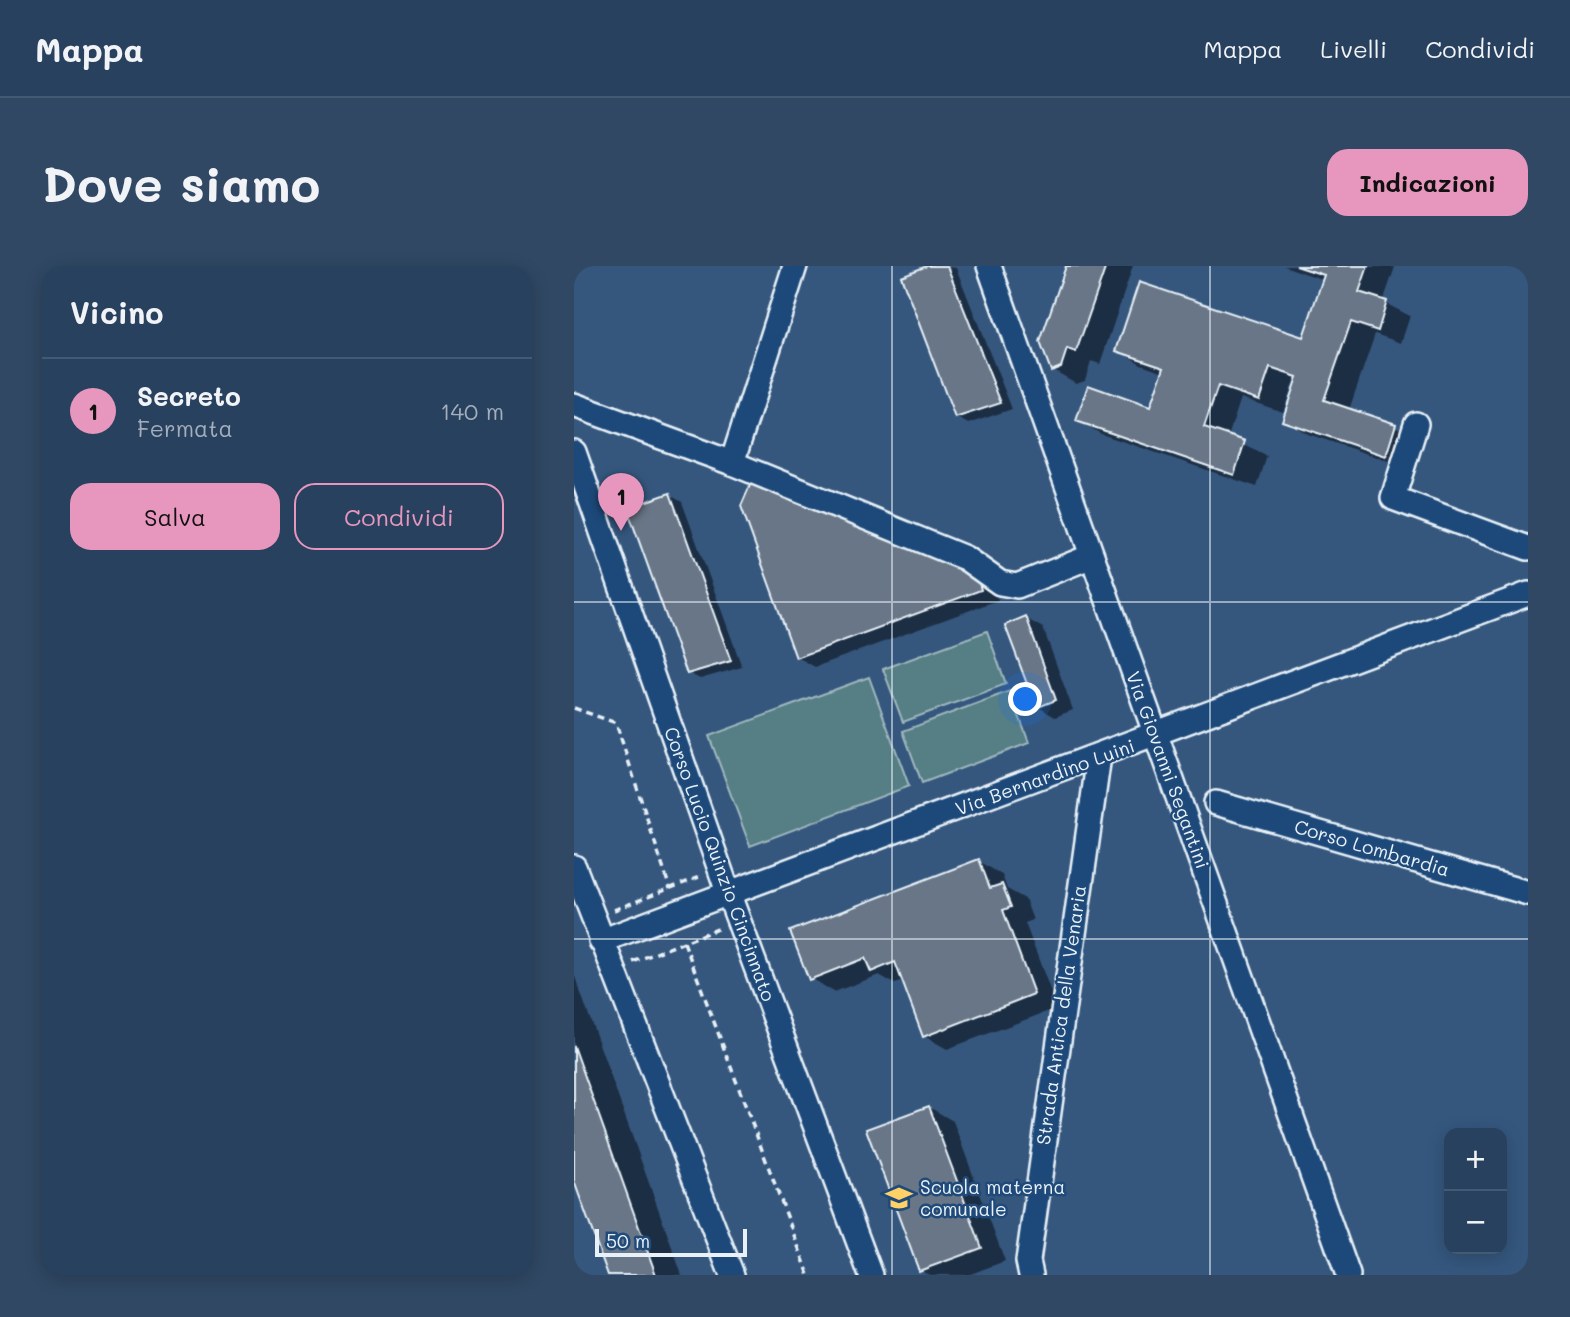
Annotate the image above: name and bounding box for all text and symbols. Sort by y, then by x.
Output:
text: Mappa [35,27,144,70]
text: Mappa [1204,33,1282,64]
text: Livelli [1320,33,1387,64]
text: Condividi [1425,33,1535,64]
button: Indicazioni [1327,149,1528,216]
text: Dove siamo [42,151,320,214]
text: Vicino [70,292,164,332]
text: Secreto [137,379,241,413]
text: 1 [88,396,98,426]
text: 140 m [440,396,504,426]
text: Fermata [137,413,233,443]
pin: 1 [598,473,644,531]
button: Salva [70,483,280,550]
button: Condividi [294,483,504,550]
street label: Via Giovanni Segantini [1121,668,1216,872]
your location [1008,682,1042,716]
street label: Corso Lucio Quinzio Cincinnato [659,723,782,1005]
street label: Via Bernardino Luini [952,732,1138,821]
street label: Corso Lombardia [1292,813,1453,882]
street label: Strada Antica della Venaria [1030,883,1091,1146]
map controls [1444,1128,1507,1254]
button: + [1444,1128,1507,1191]
place label: Scuola materna comunale [920,1174,1065,1221]
school or university icon: Scuola materna comunale [884,1183,914,1213]
button: − [1444,1191,1507,1254]
scale bar [595,1226,747,1258]
text: 50 m [606,1228,650,1253]

